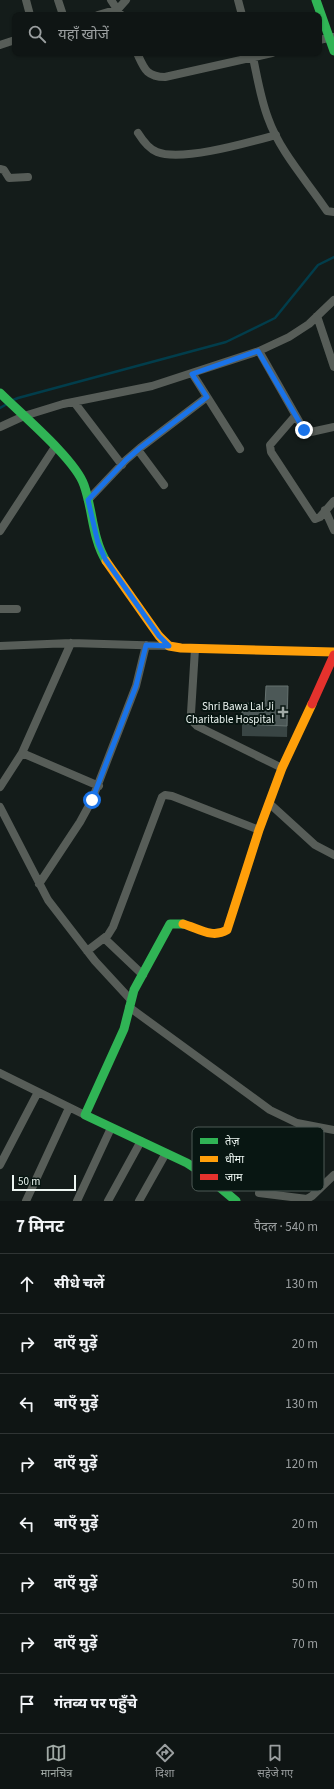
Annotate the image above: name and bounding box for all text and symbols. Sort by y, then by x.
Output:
search box [12,12,322,56]
icon: search [26,23,48,45]
text: यहाँ खोजें [58,24,109,45]
route end [295,421,313,439]
place label: Shri Bawa Lal Ji Charitable Hospital [186,699,274,727]
marker: Shri Bawa Lal Ji Charitable Hospital [277,706,289,718]
route start [83,791,101,809]
legend [192,1127,324,1191]
text: तेज़ [225,1134,240,1149]
text: धीमा [225,1152,244,1167]
text: जाम [225,1170,243,1185]
scale bar [12,1173,76,1192]
text: 50 m [18,1174,40,1189]
text: 7 मिनट [16,1215,64,1239]
text: पैदल · 540 m [254,1218,318,1236]
icon: ahead [16,1273,38,1295]
text: सीधे चलें [54,1273,104,1294]
text: 130 m [285,1275,318,1293]
icon: right [16,1333,38,1355]
text: दाएँ मुड़ें [54,1333,97,1354]
text: 20 m [292,1335,318,1353]
icon: left [16,1393,38,1415]
text: बाएँ मुड़ें [54,1393,98,1414]
text: 130 m [285,1395,318,1413]
icon: right [16,1453,38,1475]
text: दाएँ मुड़ें [54,1453,97,1474]
text: 120 m [285,1455,318,1473]
icon: left [16,1513,38,1535]
text: बाएँ मुड़ें [54,1513,98,1534]
text: 20 m [292,1515,318,1533]
icon: right [16,1573,38,1595]
text: दाएँ मुड़ें [54,1573,97,1594]
text: 50 m [292,1575,318,1593]
icon: right [16,1633,38,1655]
text: दाएँ मुड़ें [54,1633,97,1654]
text: 70 m [292,1635,318,1653]
icon: arrive [16,1693,38,1715]
text: गंतव्य पर पहुँचे [54,1693,137,1714]
tab: मानचित्र [41,1742,72,1781]
tab: दिशा [154,1742,176,1781]
tab: सहेजे गए [257,1742,293,1781]

